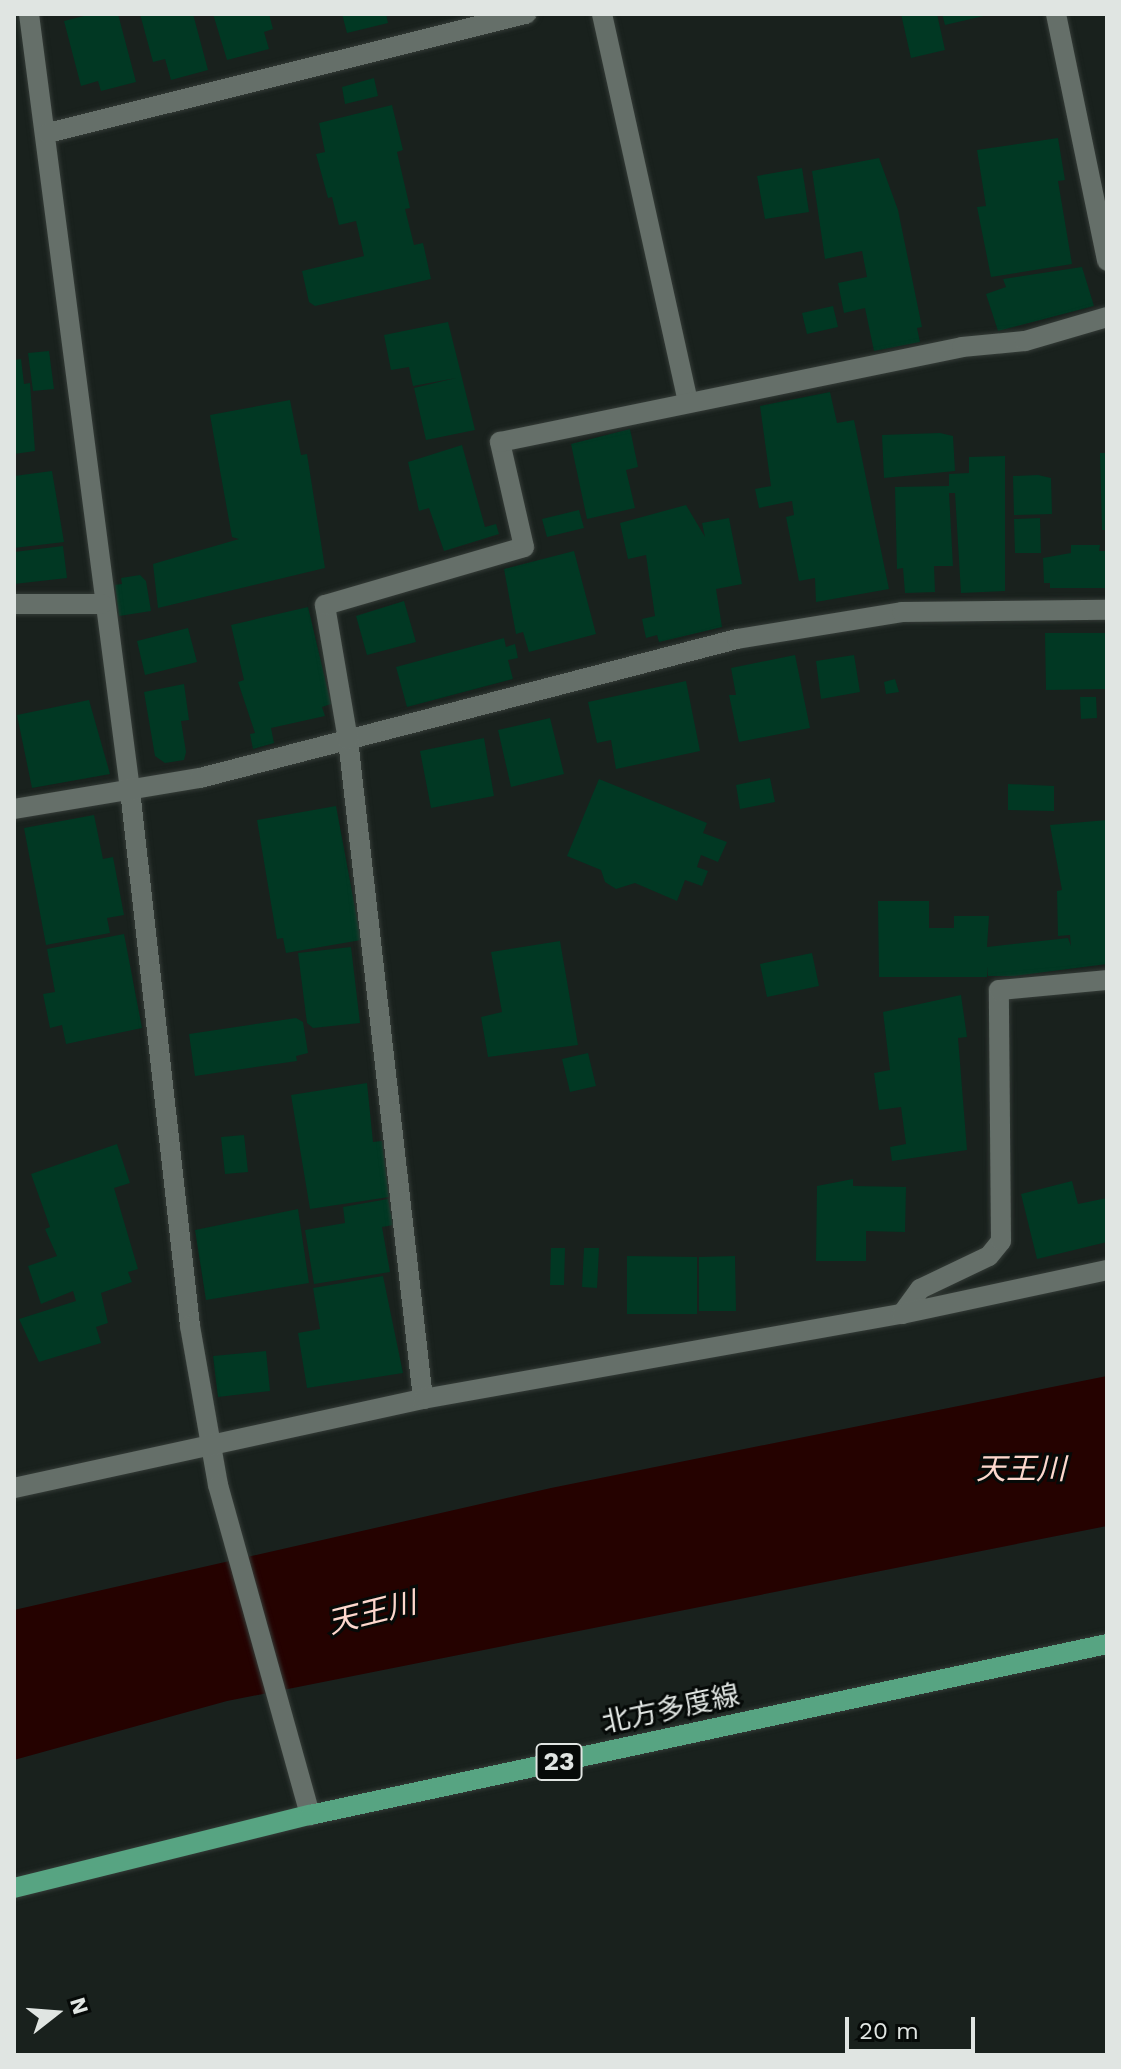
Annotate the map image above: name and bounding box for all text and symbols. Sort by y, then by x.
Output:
water label: 天王川 [976,1451,1066,1487]
water label: 天王川 [324,1585,420,1641]
street label: 北方多度線 [599,1678,743,1740]
road number: 23 [535,1740,583,1784]
north arrow [16,1973,96,2053]
text: N [65,1994,94,2017]
scale bar [849,2001,979,2051]
text: 20 m [859,2017,919,2045]

